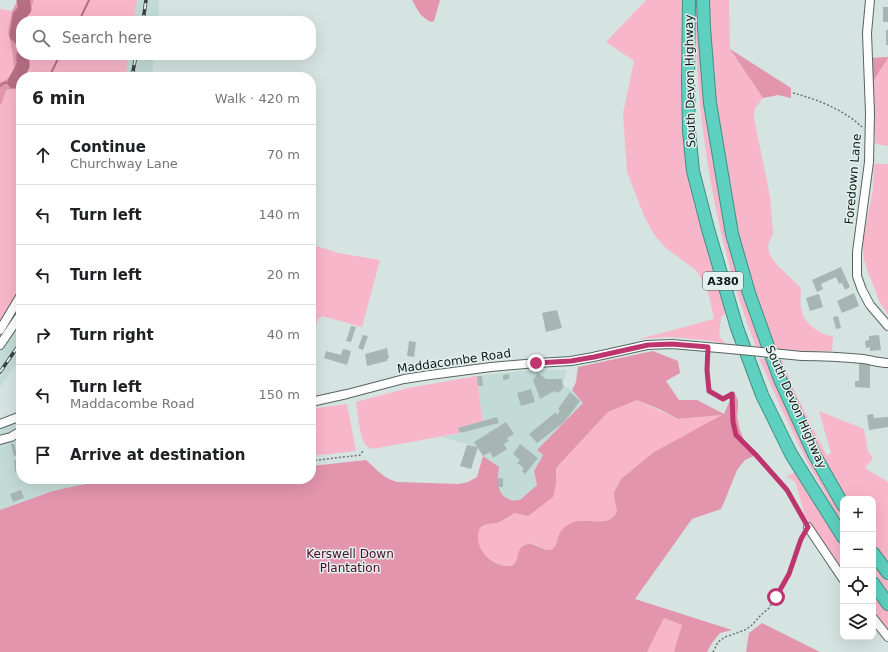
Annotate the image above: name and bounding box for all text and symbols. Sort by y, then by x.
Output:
street label: South Devon Highway [682,14,698,148]
search box [16,16,316,60]
icon: search [30,27,52,49]
text: Search here [62,29,152,47]
text: 6 min [32,88,85,108]
text: Walk · 420 m [215,91,300,106]
street label: Foredown Lane [842,133,864,225]
text: Continue [70,138,146,156]
icon: ahead [32,144,54,166]
text: 70 m [267,147,300,162]
text: Churchway Lane [70,156,178,171]
icon: left [32,204,54,226]
text: Turn left [70,206,142,224]
text: 140 m [258,207,300,222]
icon: left [32,264,54,286]
text: Turn left [70,266,142,284]
text: 20 m [267,267,300,282]
road number: A380 [703,272,743,290]
icon: right [32,324,54,346]
text: Turn right [70,326,154,344]
text: 40 m [267,327,300,342]
street label: South Devon Highway [763,343,829,471]
street label: Maddacombe Road [396,346,512,376]
route end [527,354,545,372]
text: Turn left [70,378,142,396]
icon: left [32,384,54,406]
text: 150 m [258,387,300,402]
text: Maddacombe Road [70,396,194,411]
icon: arrive [32,444,54,466]
text: Arrive at destination [70,446,245,464]
map controls [840,496,876,640]
button: + [840,496,876,532]
button: − [840,532,876,568]
park label: Kerswell Down Plantation [306,547,394,575]
button: locate [840,568,876,604]
route start [767,588,785,606]
button: layers [840,604,876,640]

